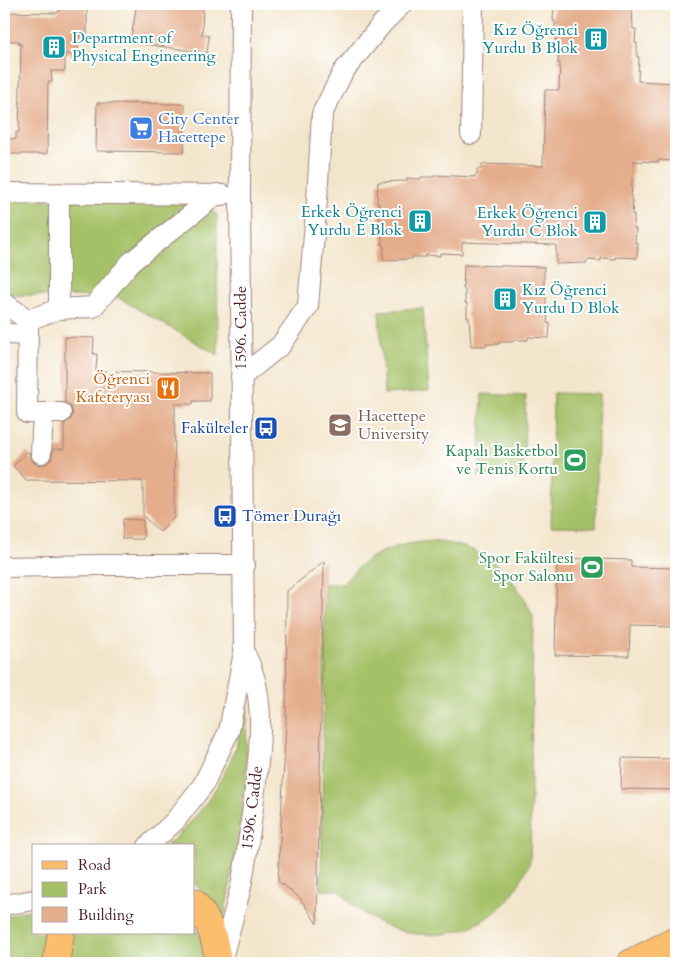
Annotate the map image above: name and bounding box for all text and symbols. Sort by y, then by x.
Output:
place label: Kız Öğrenci Yurdu B Blok [483,19,579,59]
building icon: Kız Öğrenci Yurdu B Blok [583,26,609,52]
place label: Department of Physical Engineering [72,27,216,67]
building icon: Department of Physical Engineering [41,34,67,60]
place label: City Center Hacettepe [158,108,239,148]
supermarket icon: City Center Hacettepe [128,115,154,141]
place label: Erkek Öğrenci Yurdu E Blok [301,201,403,241]
place label: Erkek Öğrenci Yurdu C Blok [477,202,579,242]
building icon: Erkek Öğrenci Yurdu E Blok [407,208,433,234]
building icon: Erkek Öğrenci Yurdu C Blok [582,209,608,235]
place label: Kız Öğrenci Yurdu D Blok [522,279,620,319]
street label: 1596. Cadde [230,286,252,370]
building icon: Kız Öğrenci Yurdu D Blok [492,286,518,312]
place label: Öğrenci Kafeteryası [76,368,150,408]
restaurant icon: Öğrenci Kafeteryası [155,375,181,401]
place label: Hacettepe University [358,405,430,445]
school or university icon: Hacettepe University [327,412,353,438]
bus stop icon: Fakülteler [253,415,279,441]
place label: Fakülteler [181,417,248,439]
place label: Kapalı Basketbol ve Tenis Kortu [446,440,558,480]
sports icon: Kapalı Basketbol ve Tenis Kortu [562,447,588,473]
bus stop icon: Tömer Durağı [212,503,238,529]
place label: Tömer Durağı [242,505,342,527]
place label: Spor Fakültesi Spor Salonu [479,547,574,587]
sports icon: Spor Fakültesi Spor Salonu [579,554,605,580]
street label: 1596. Cadde [236,765,268,851]
legend [32,844,195,934]
text: Road [78,855,111,875]
text: Park [78,879,107,899]
text: Building [78,905,134,925]

